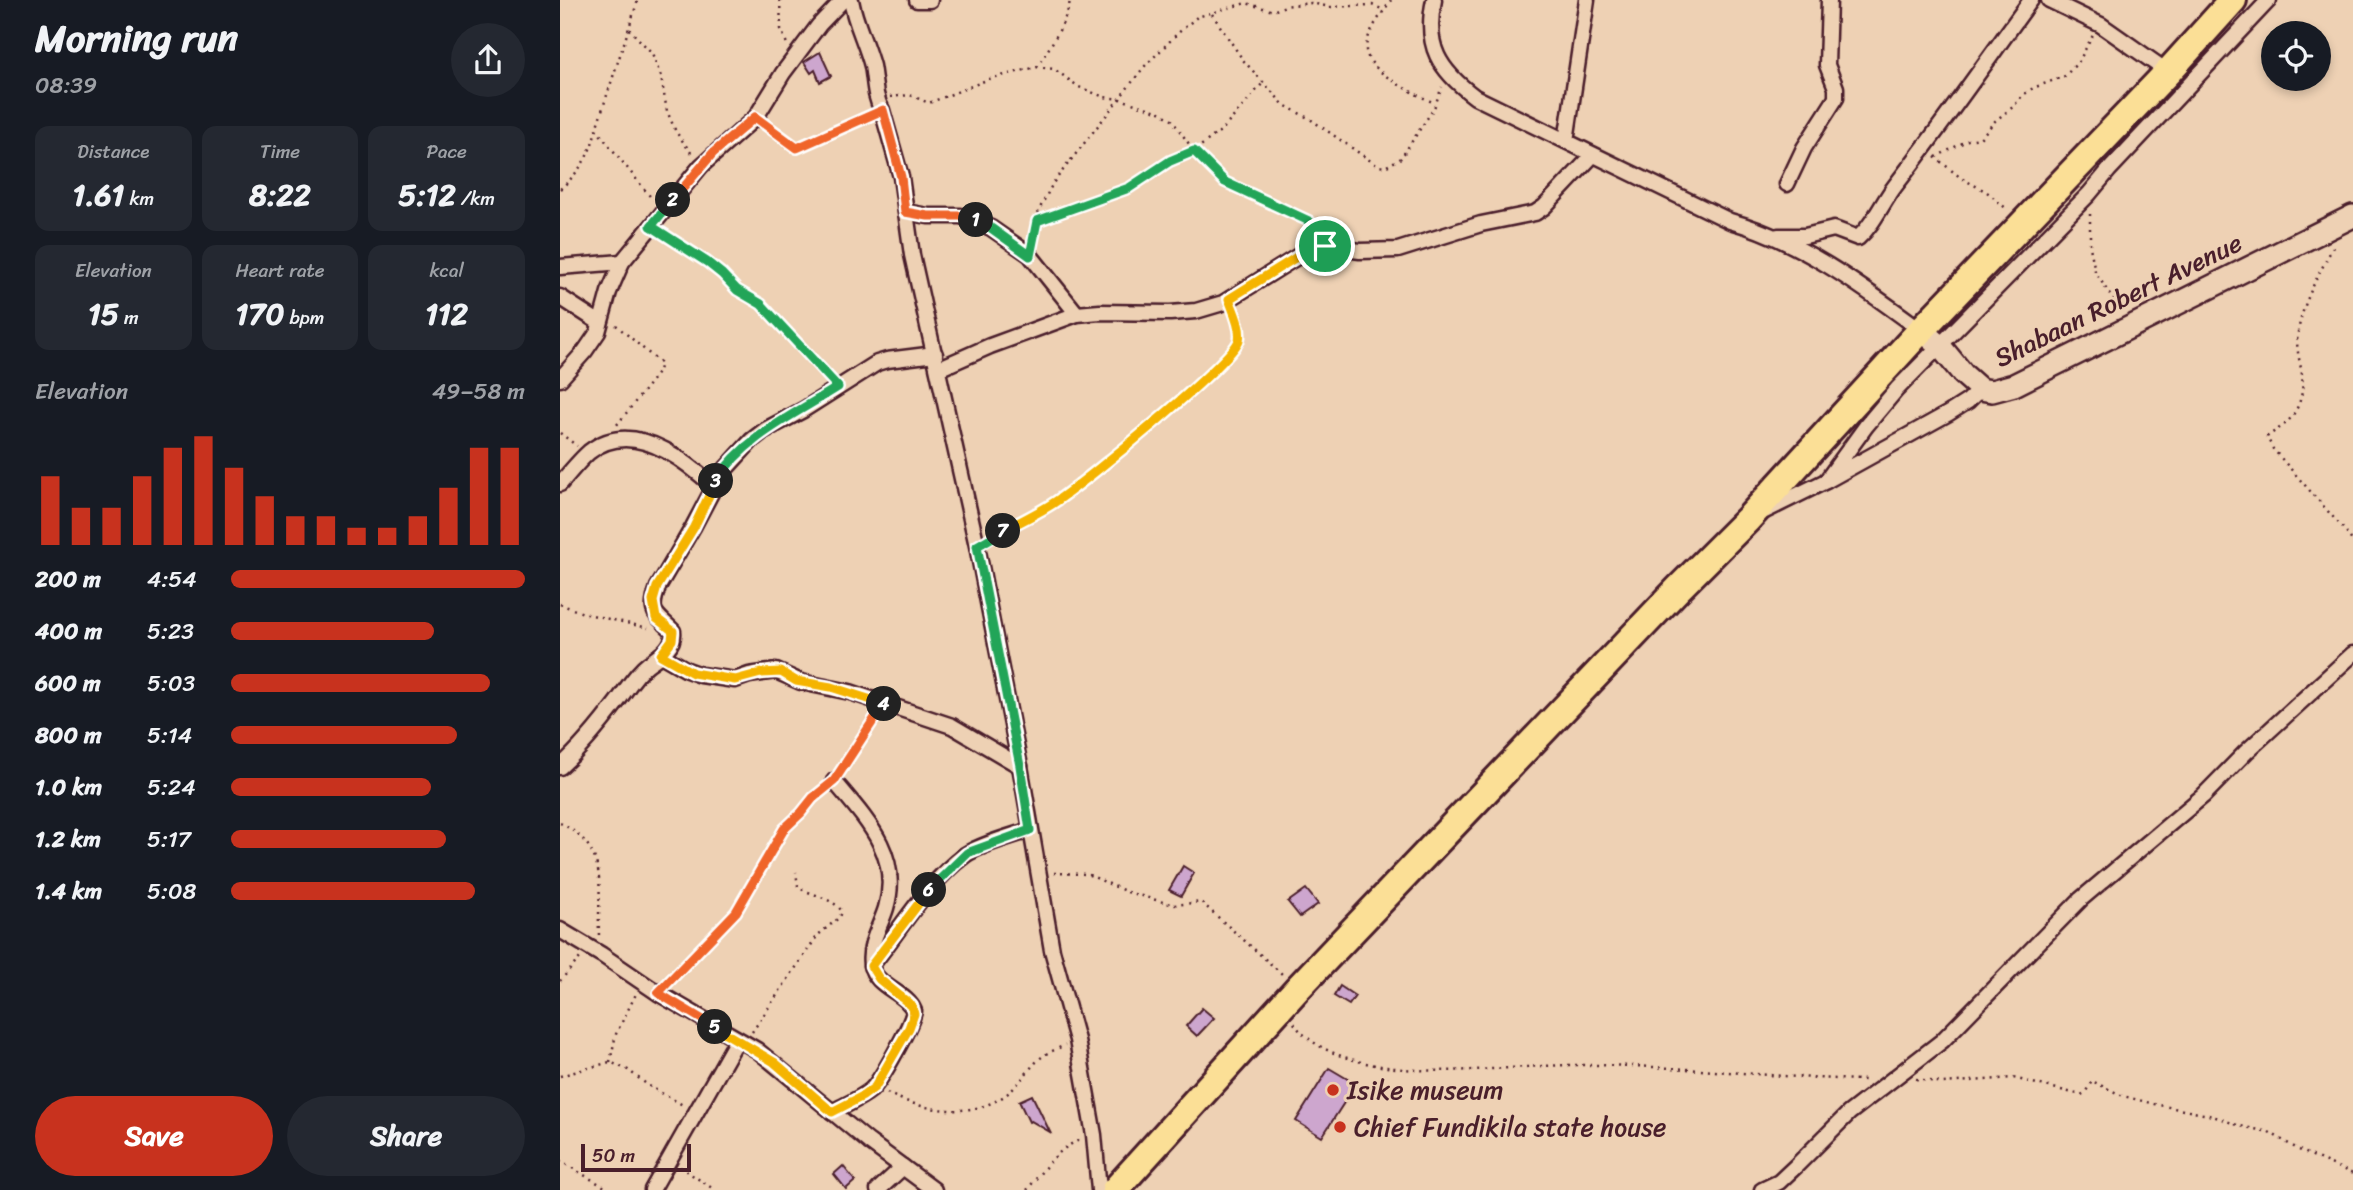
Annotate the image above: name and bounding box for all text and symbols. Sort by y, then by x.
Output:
text: Morning run [35,5,238,72]
map controls [2261,21,2331,91]
button: locate [2261,21,2331,91]
button: share [451,23,525,97]
text: 08:39 [35,65,97,106]
text: Distance [77,135,149,168]
text: Time [260,135,300,168]
text: Pace [427,135,467,168]
text: 1.61 [73,168,124,222]
text: 8:22 [249,168,311,222]
text: 5:12 [398,168,456,222]
text: km [124,182,154,215]
text: /km [456,182,495,215]
pin: 2 [656,182,690,218]
text: 2 [667,183,678,216]
pin: 1 [958,202,994,238]
text: 1 [971,203,980,236]
pin [1295,216,1355,276]
street label: Shabaan Robert Avenue [1986,220,2250,380]
icon: arrive [1306,227,1344,265]
text: Elevation [75,254,152,287]
text: Heart rate [235,254,325,287]
text: kcal [429,254,464,287]
text: 15 [88,287,119,341]
text: 170 [236,287,284,341]
text: 112 [425,287,468,341]
text: m [119,301,139,334]
text: bpm [284,301,324,334]
text: Elevation [35,371,128,412]
text: 49–58 m [432,371,525,412]
pin: 3 [698,463,734,498]
text: 3 [710,464,721,497]
pin: 7 [986,514,1020,548]
text: 7 [997,514,1008,547]
text: 200 m [35,559,101,600]
text: 4:54 [147,559,197,600]
text: 400 m [35,611,102,652]
text: 5:23 [147,611,194,652]
text: 600 m [35,663,101,704]
text: 5:03 [147,663,195,704]
pin: 4 [866,686,902,722]
text: 4 [878,687,889,720]
text: 800 m [35,715,102,756]
text: 5:14 [147,715,192,756]
text: 1.0 km [35,767,102,808]
text: 5:24 [147,767,196,808]
text: 1.2 km [35,819,101,860]
text: 5:17 [147,819,191,860]
text: 1.4 km [35,871,102,912]
text: 5:08 [147,871,196,912]
pin: 6 [912,872,946,908]
text: 6 [923,873,934,906]
pin: 5 [698,1010,732,1044]
text: 5 [709,1010,720,1043]
place label: Isike museum [1346,1067,1504,1113]
marker: Isike museum [1325,1082,1341,1098]
button: Save [35,1096,273,1176]
button: Share [287,1096,525,1176]
place label: Chief Fundikila state house [1354,1104,1666,1150]
marker: Chief Fundikila state house [1332,1119,1348,1135]
text: 50 m [592,1139,635,1172]
scale bar [581,1141,691,1173]

